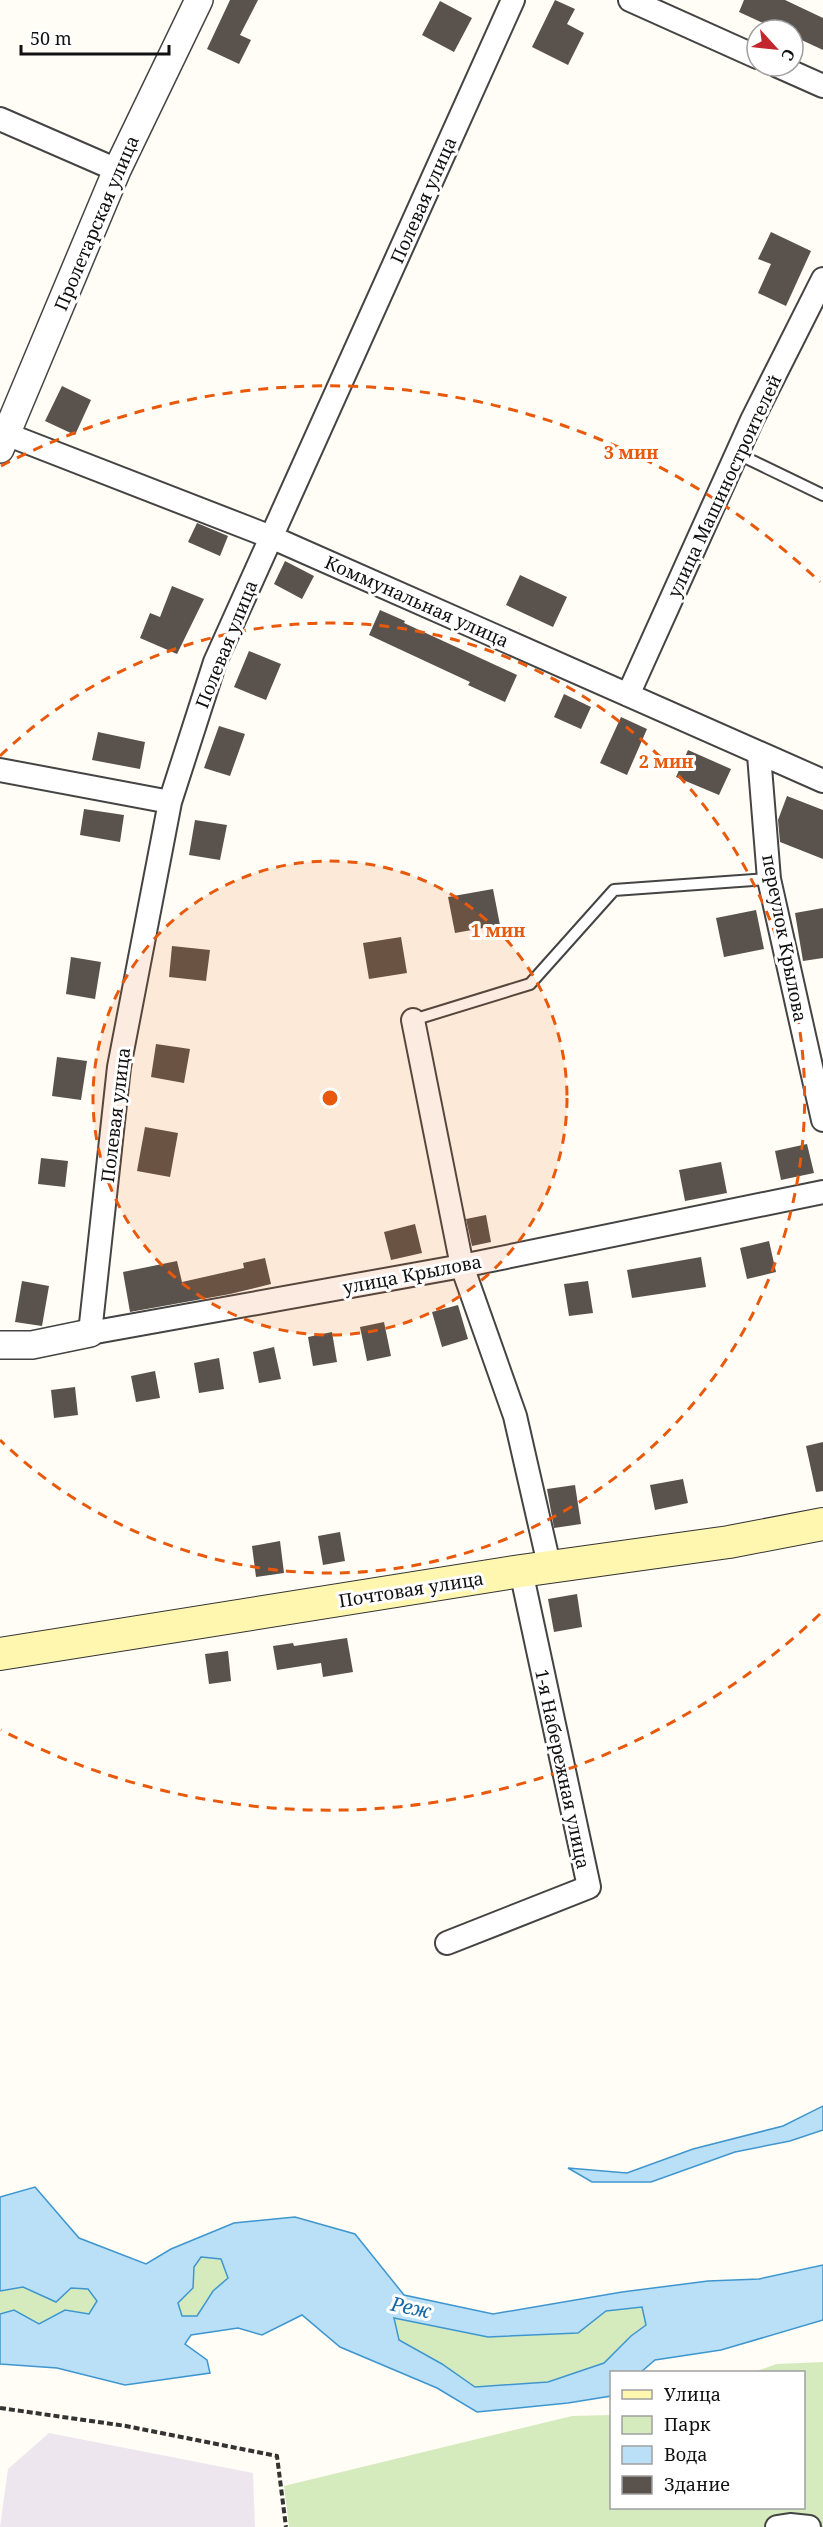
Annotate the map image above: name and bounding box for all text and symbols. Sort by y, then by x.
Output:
scale bar [21,18,170,56]
north arrow [745,18,805,78]
text: 50 m [30,26,72,50]
text: С [776,45,801,64]
street label: Пролетарская улица [48,132,144,314]
street label: Полевая улица [384,133,462,267]
street label: улица Машиностроителей [662,371,786,601]
text: 3 мин [604,440,658,464]
street label: Коммунальная улица [321,550,513,652]
street label: Полевая улица [189,576,263,712]
text: 2 мин [639,749,693,773]
street label: переулок Крылова [757,852,813,1024]
text: 1 мин [471,918,525,942]
street label: Полевая улица [95,1046,135,1184]
centre of rings [320,1088,340,1108]
street label: улица Крылова [341,1249,483,1299]
street label: Почтовая улица [337,1566,485,1612]
street label: 1-я Набережная улица [530,1667,596,1871]
water label: Реж [387,2289,434,2325]
legend [610,2371,805,2509]
text: Улица [664,2382,721,2406]
text: Парк [664,2412,711,2436]
text: Вода [664,2442,708,2466]
text: Здание [664,2472,730,2496]

